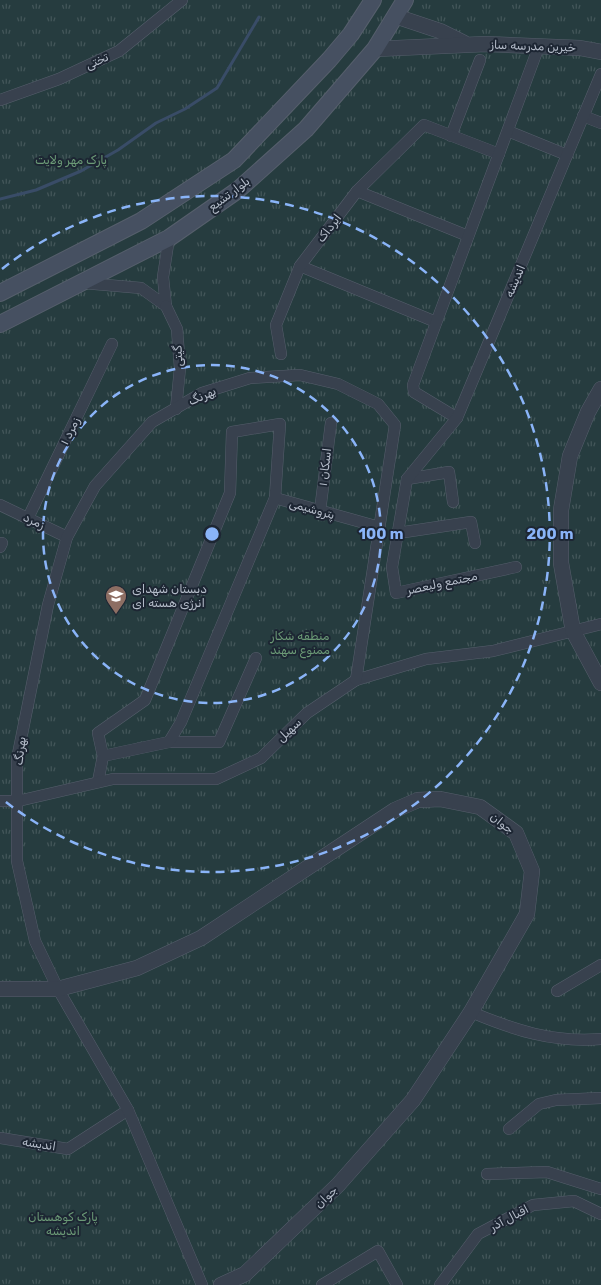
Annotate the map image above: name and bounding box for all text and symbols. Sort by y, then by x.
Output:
street label: خیرین مدرسه ساز [489,37,576,55]
street label: تختی [83,50,111,73]
park label: پارک مهر ولایت [35,153,107,168]
street label: بلوار تشیع [206,174,254,216]
street label: ایرداک [314,211,345,246]
street label: اندیشه [502,263,528,299]
street label: گیتی [170,344,187,367]
street label: بهرنگ [186,384,218,409]
street label: زمرد ۱ [57,415,84,447]
street label: اسکان ۱ [316,447,334,487]
street label: پتروشیمی [287,496,336,523]
street label: زمرد [21,510,47,533]
centre of rings [203,525,221,543]
text: 100 m [359,525,403,543]
text: 200 m [526,525,574,543]
street label: مجتمع ولیعصر [404,569,479,600]
place label: دبستان شهدای انرژی هسته ای [132,582,207,611]
school or university icon: دبستان شهدای انرژی هسته ای [104,584,128,615]
park label: منطقه شکار ممنوع سهند [270,629,330,659]
street label: سهیل [274,715,304,745]
street label: بهرنگ [11,736,30,766]
street label: جوان [487,809,517,837]
street label: اندیشه [21,1134,57,1154]
street label: جوان [312,1183,341,1212]
street label: اقبال آذر [486,1202,531,1235]
park label: پارک کوهستان اندیشه [28,1210,98,1238]

